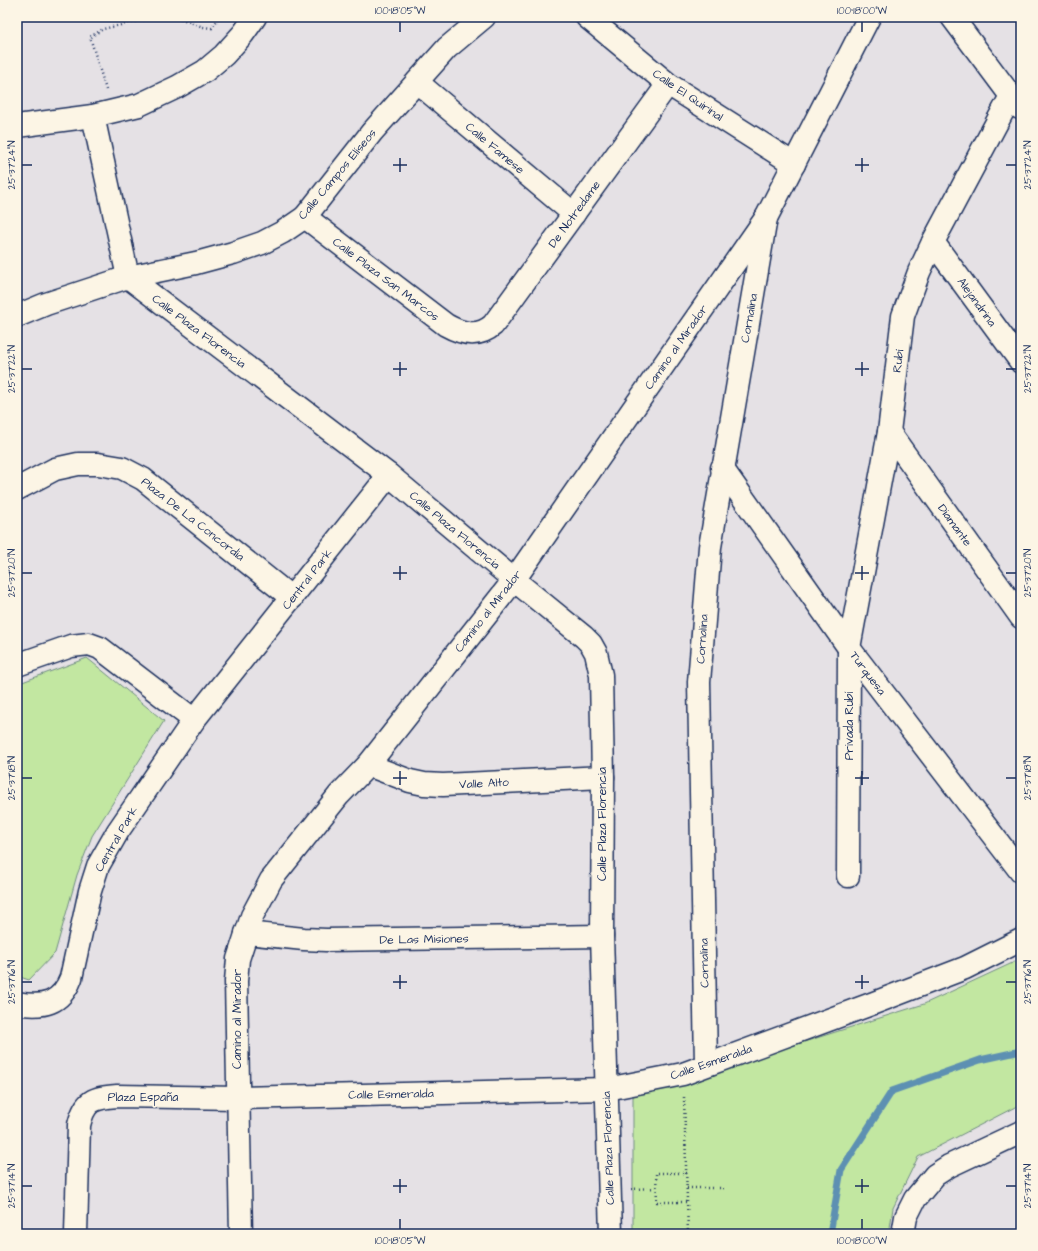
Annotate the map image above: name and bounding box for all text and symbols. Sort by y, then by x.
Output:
text: 100°18'05"W [375,4,426,18]
text: 100°18'00"W [837,4,888,18]
street label: Calle El Quirinal [649,65,727,126]
street label: Calle Famese [461,119,528,178]
street label: Calle Campos Elíseos [294,125,381,223]
text: 25°37'24"N [5,140,19,190]
text: 25°37'24"N [1021,140,1035,190]
street label: De Notredame [544,177,605,251]
street label: Calle Plaza San Marcos [329,234,443,325]
street label: Alejandrina [953,274,1000,330]
street label: Calle Plaza Florencia [148,290,249,372]
street label: Cornalina [737,292,762,344]
street label: Camino al Mirador [641,301,712,393]
text: 25°37'22"N [5,345,19,393]
text: 25°37'22"N [1021,345,1035,393]
street label: Rubí [889,348,908,374]
street label: Plaza De La Concordia [137,474,248,565]
street label: Calle Plaza Florencia [406,487,504,573]
street label: Diamante [933,501,976,550]
street label: Central Park [278,545,337,613]
text: 25°37'20"N [5,549,19,597]
text: 25°37'20"N [1021,549,1035,597]
street label: Camino al Mirador [451,566,526,656]
street label: Cornalina [692,614,713,664]
street label: Turquesa [845,648,890,699]
street label: Privada Rubí [841,691,858,760]
text: 25°37'18"N [5,756,19,800]
text: 25°37'18"N [1021,756,1035,800]
street label: Calle Plaza Florencia [594,767,611,881]
street label: Valle Alto [459,774,510,793]
street label: Central Park [91,803,142,875]
street label: De Las Misiones [379,930,469,949]
street label: Cornalina [696,938,713,988]
text: 25°37'16"N [5,960,19,1004]
text: 25°37'16"N [1021,960,1035,1004]
street label: Camino al Mirador [229,969,246,1069]
street label: Calle Esmeralda [668,1041,754,1084]
street label: Calle Esmeralda [348,1085,434,1104]
street label: Plaza España [108,1089,178,1106]
street label: Calle Plaza Florencia [598,1091,619,1205]
text: 25°37'14"N [5,1164,19,1208]
text: 25°37'14"N [1021,1164,1035,1208]
text: 100°18'05"W [375,1234,426,1248]
text: 100°18'00"W [837,1234,888,1248]

